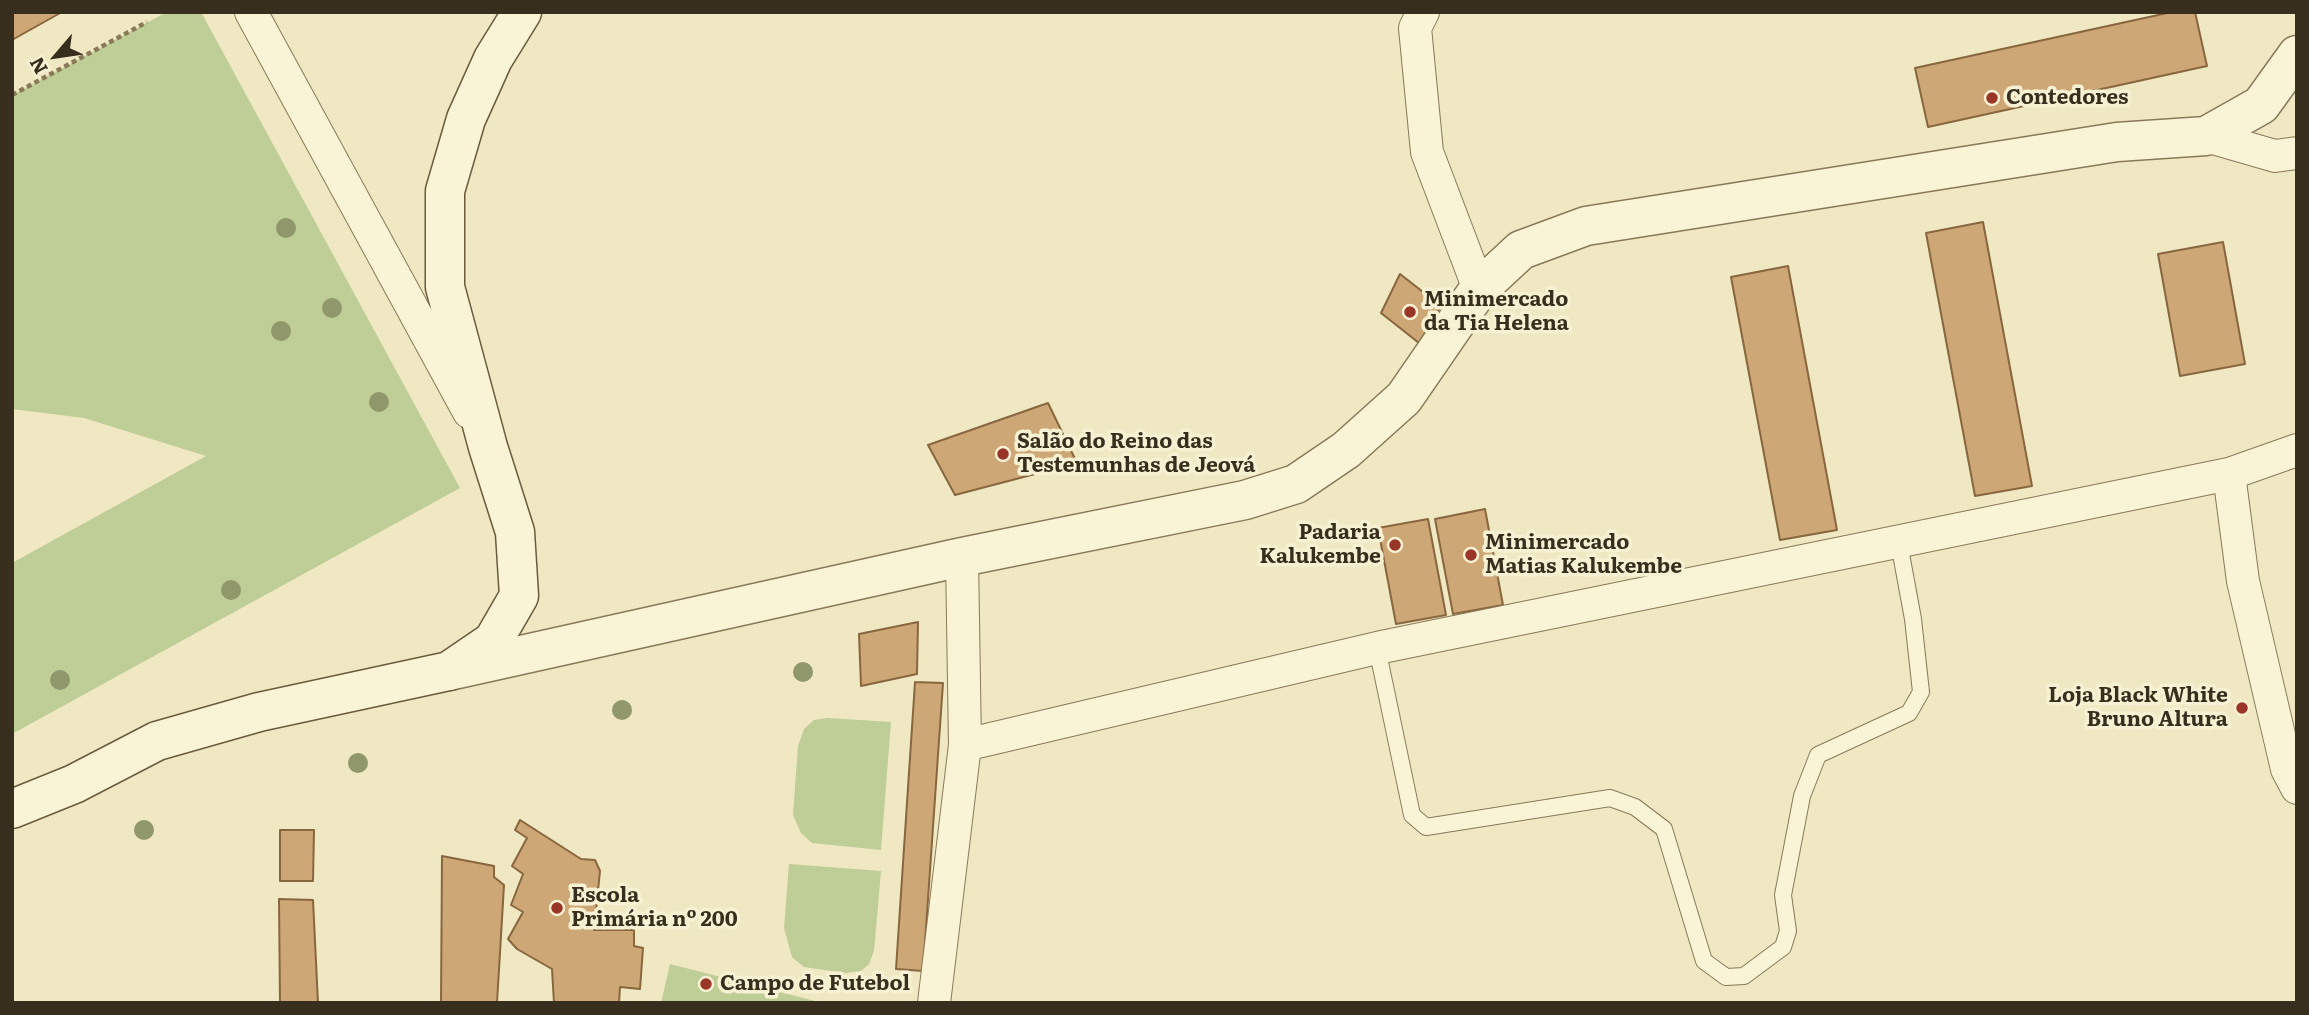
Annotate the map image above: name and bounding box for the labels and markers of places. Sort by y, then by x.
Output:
place label: Contedores [2006,85,2128,111]
marker: Contedores [1984,90,2000,106]
place label: Minimercado da Tia Helena [1424,287,1569,337]
marker: Minimercado da Tia Helena [1402,304,1418,320]
place label: Salão do Reino das Testemunhas de Jeová [1017,429,1255,479]
marker: Salão do Reino das Testemunhas de Jeová [995,446,1011,462]
place label: Padaria Kalukembe [1260,520,1381,570]
place label: Minimercado Matias Kalukembe [1485,530,1682,580]
marker: Padaria Kalukembe [1387,537,1403,553]
marker: Minimercado Matias Kalukembe [1463,547,1479,563]
place label: Loja Black White Bruno Altura [2048,683,2228,733]
marker: Loja Black White Bruno Altura [2234,700,2250,716]
place label: Escola Primária nº 200 [571,883,738,933]
marker: Escola Primária nº 200 [549,900,565,916]
place label: Campo de Futebol [720,971,910,997]
marker: Campo de Futebol [698,976,714,992]

